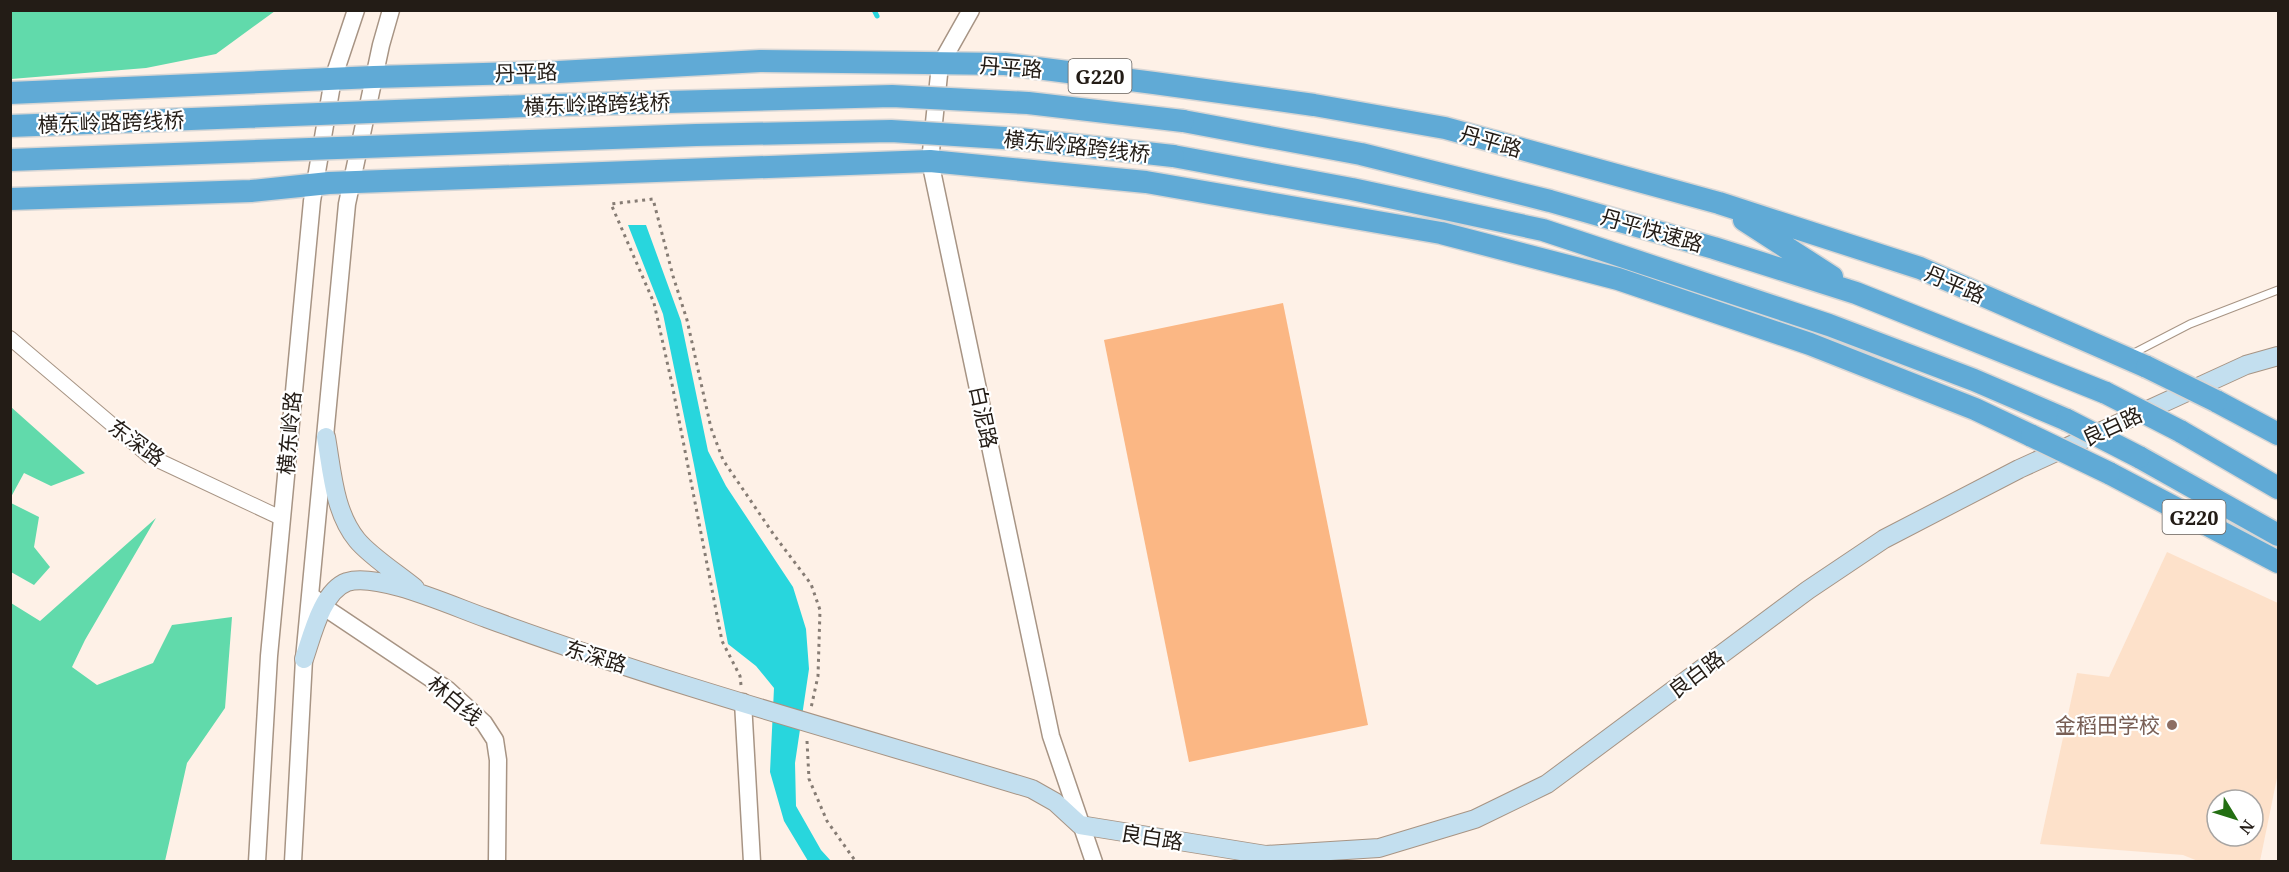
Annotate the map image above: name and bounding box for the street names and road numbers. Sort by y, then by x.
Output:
street label: 丹平路 [979,51,1043,83]
street label: 丹平路 [494,57,558,87]
road number: G220 [1068,59,1132,93]
street label: 横东岭路跨线桥 [523,87,671,121]
street label: 横东岭路跨线桥 [37,105,185,139]
street label: 丹平路 [1457,119,1525,163]
street label: 横东岭路跨线桥 [1002,124,1152,168]
street label: 丹平快速路 [1598,202,1706,258]
street label: 丹平路 [1921,259,1989,309]
street label: 白泥路 [964,383,1004,451]
street label: 横东岭路 [271,390,307,476]
street label: 良白路 [2078,400,2146,452]
street label: 东深路 [103,412,171,472]
road number: G220 [2162,500,2226,534]
street label: 东深路 [562,633,630,679]
street label: 良白路 [1662,644,1730,704]
street label: 林白线 [422,669,488,731]
street label: 良白路 [1119,818,1185,856]

